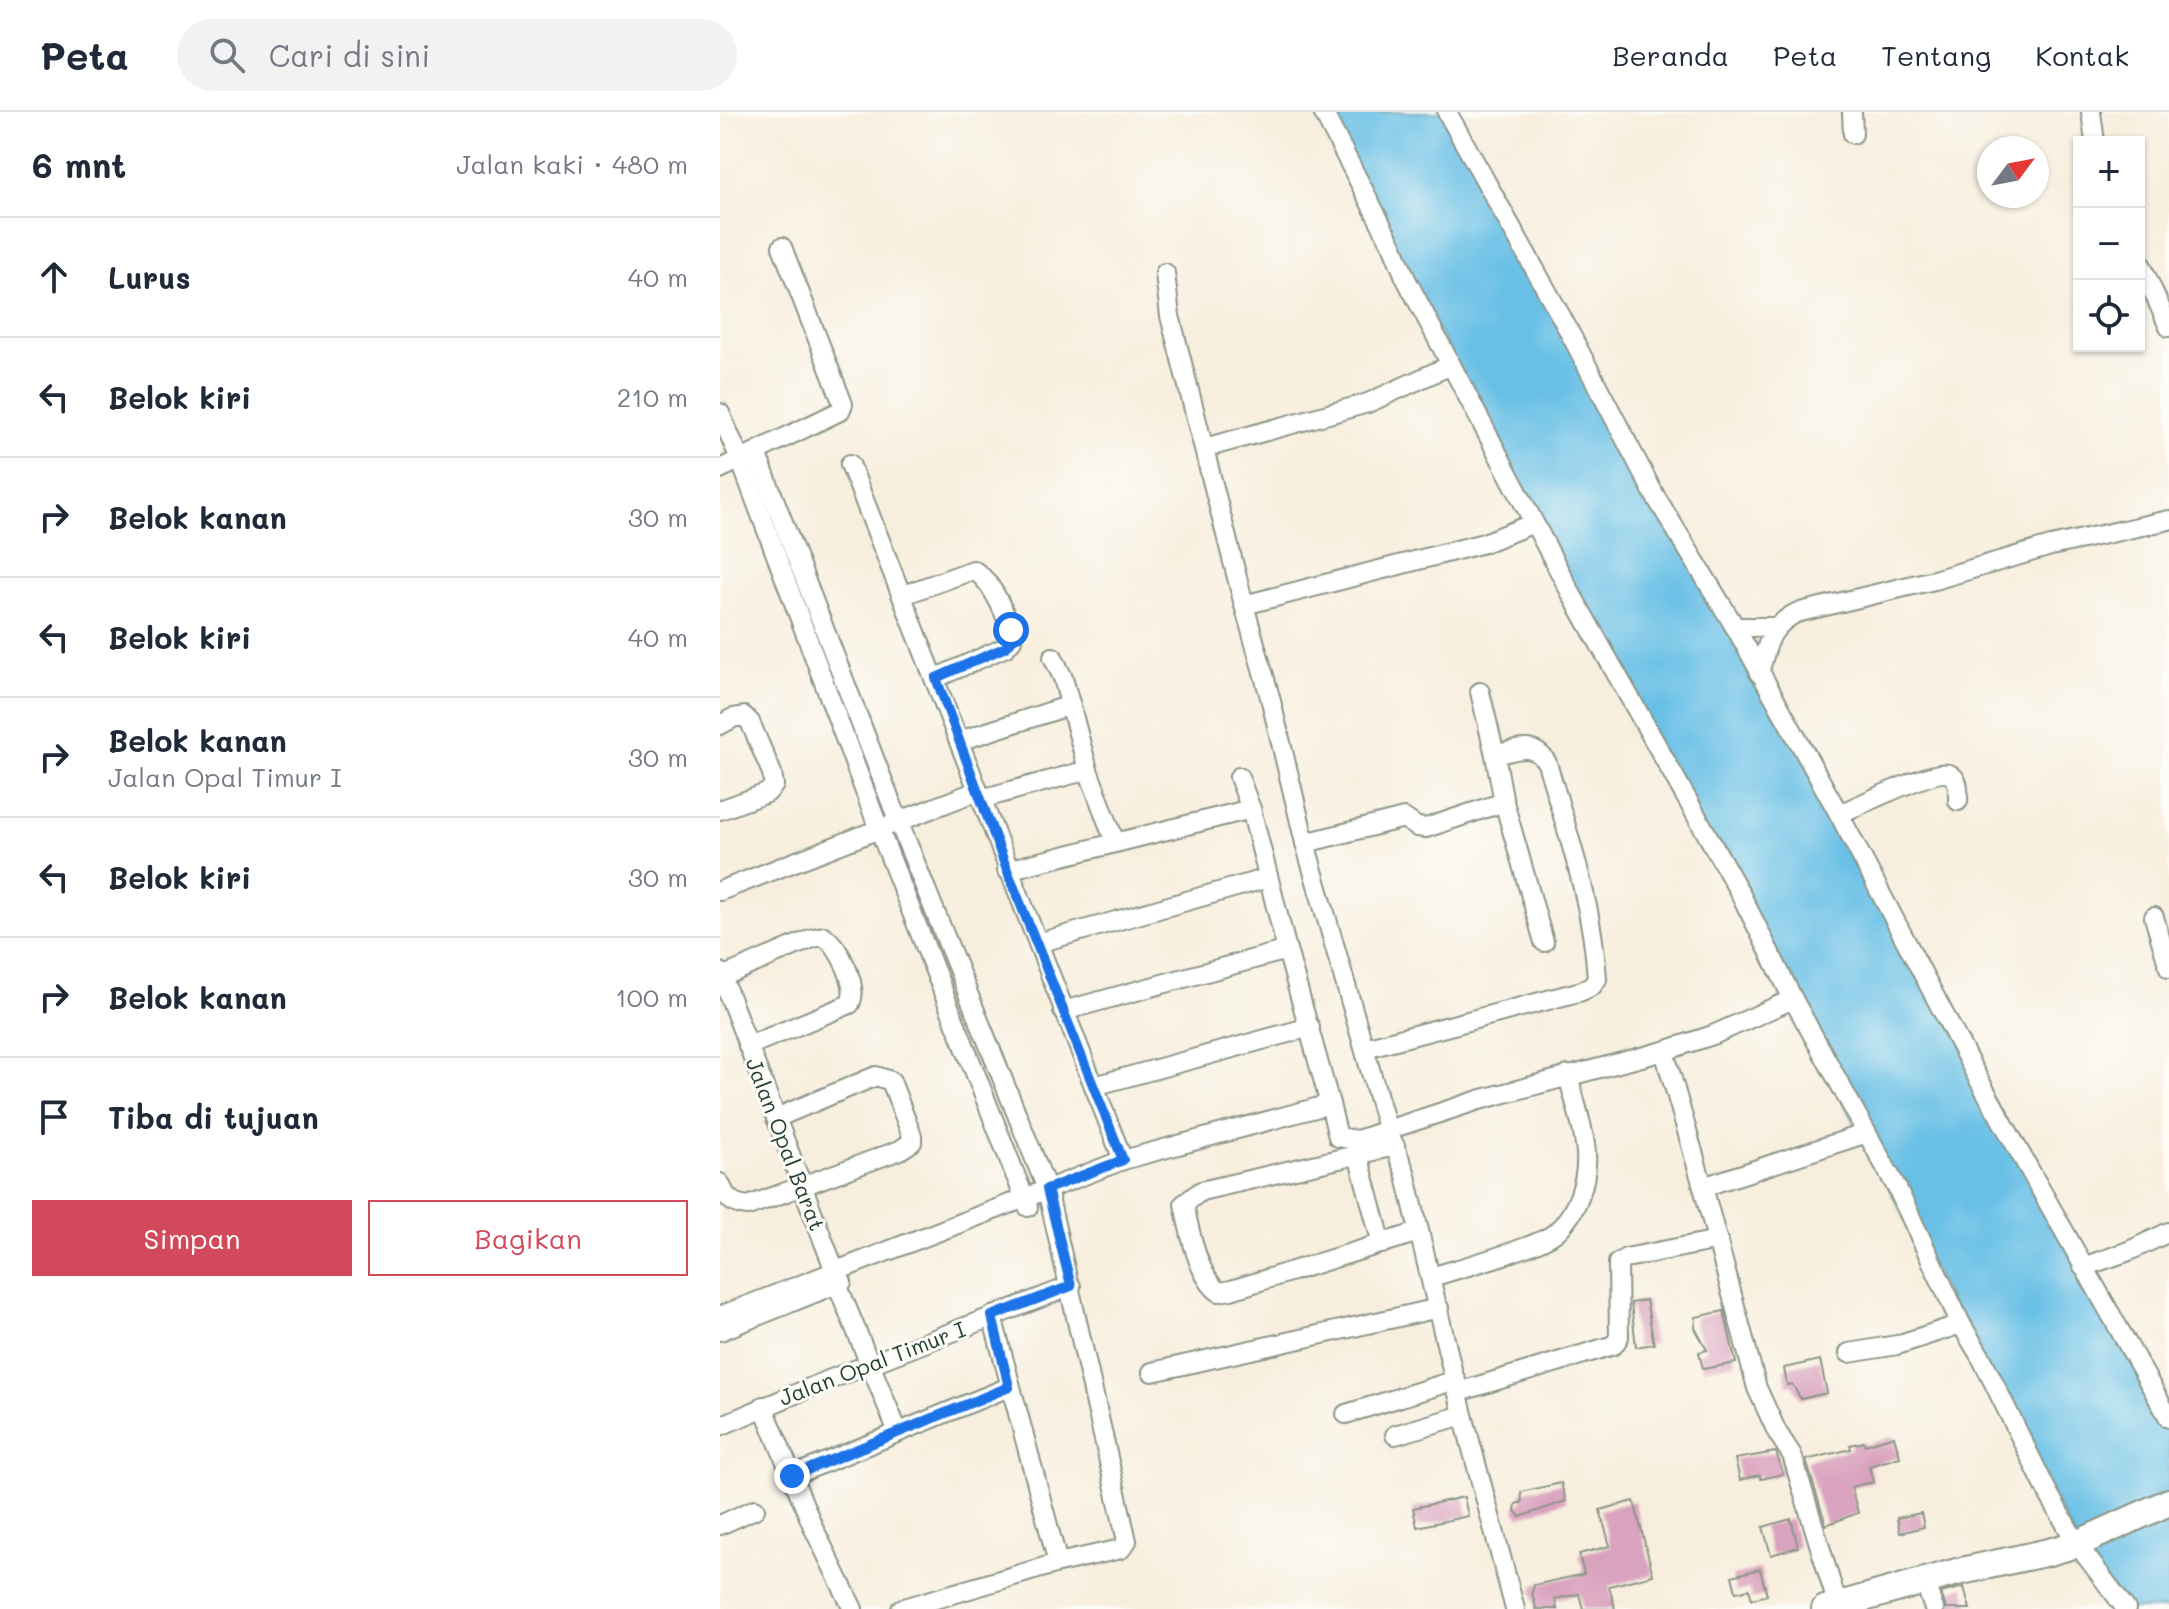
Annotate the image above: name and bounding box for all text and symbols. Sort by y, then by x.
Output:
search box [177,19,737,91]
text: Peta [40,30,129,80]
icon: search [205,33,249,77]
text: Cari di sini [269,35,430,75]
text: Beranda [1612,37,1729,73]
text: Peta [1773,37,1837,73]
text: Tentang [1881,37,1991,73]
text: Kontak [2035,37,2129,73]
north arrow [1977,136,2049,208]
map controls [2073,136,2145,352]
button: + [2073,136,2145,208]
text: 6 mnt [32,142,126,187]
text: Jalan kaki · 480 m [456,147,688,181]
button: − [2073,208,2145,280]
icon: ahead [32,255,76,299]
text: Lurus [108,257,191,297]
text: 40 m [628,260,688,294]
button: locate [2073,280,2145,352]
icon: left [32,375,76,419]
text: Belok kiri [108,377,251,417]
text: 210 m [617,380,688,414]
icon: right [32,495,76,539]
text: Belok kanan [108,497,287,537]
text: 30 m [628,500,688,534]
route start [993,612,1029,648]
icon: left [32,615,76,659]
text: Belok kiri [108,617,251,657]
text: 40 m [628,620,688,654]
text: Belok kanan [108,720,287,760]
icon: right [32,735,76,779]
text: 30 m [628,740,688,774]
text: Jalan Opal Timur I [108,760,342,794]
icon: left [32,855,76,899]
text: Belok kiri [108,857,251,897]
text: 30 m [628,860,688,894]
icon: right [32,975,76,1019]
text: Belok kanan [108,977,287,1017]
text: 100 m [615,980,688,1014]
street label: Jalan Opal Barat [740,1053,832,1235]
icon: arrive [32,1095,76,1139]
text: Tiba di tujuan [108,1097,319,1137]
button: Simpan [32,1200,352,1276]
button: Bagikan [368,1200,688,1276]
street label: Jalan Opal Timur I [774,1314,970,1412]
route end [774,1458,810,1494]

